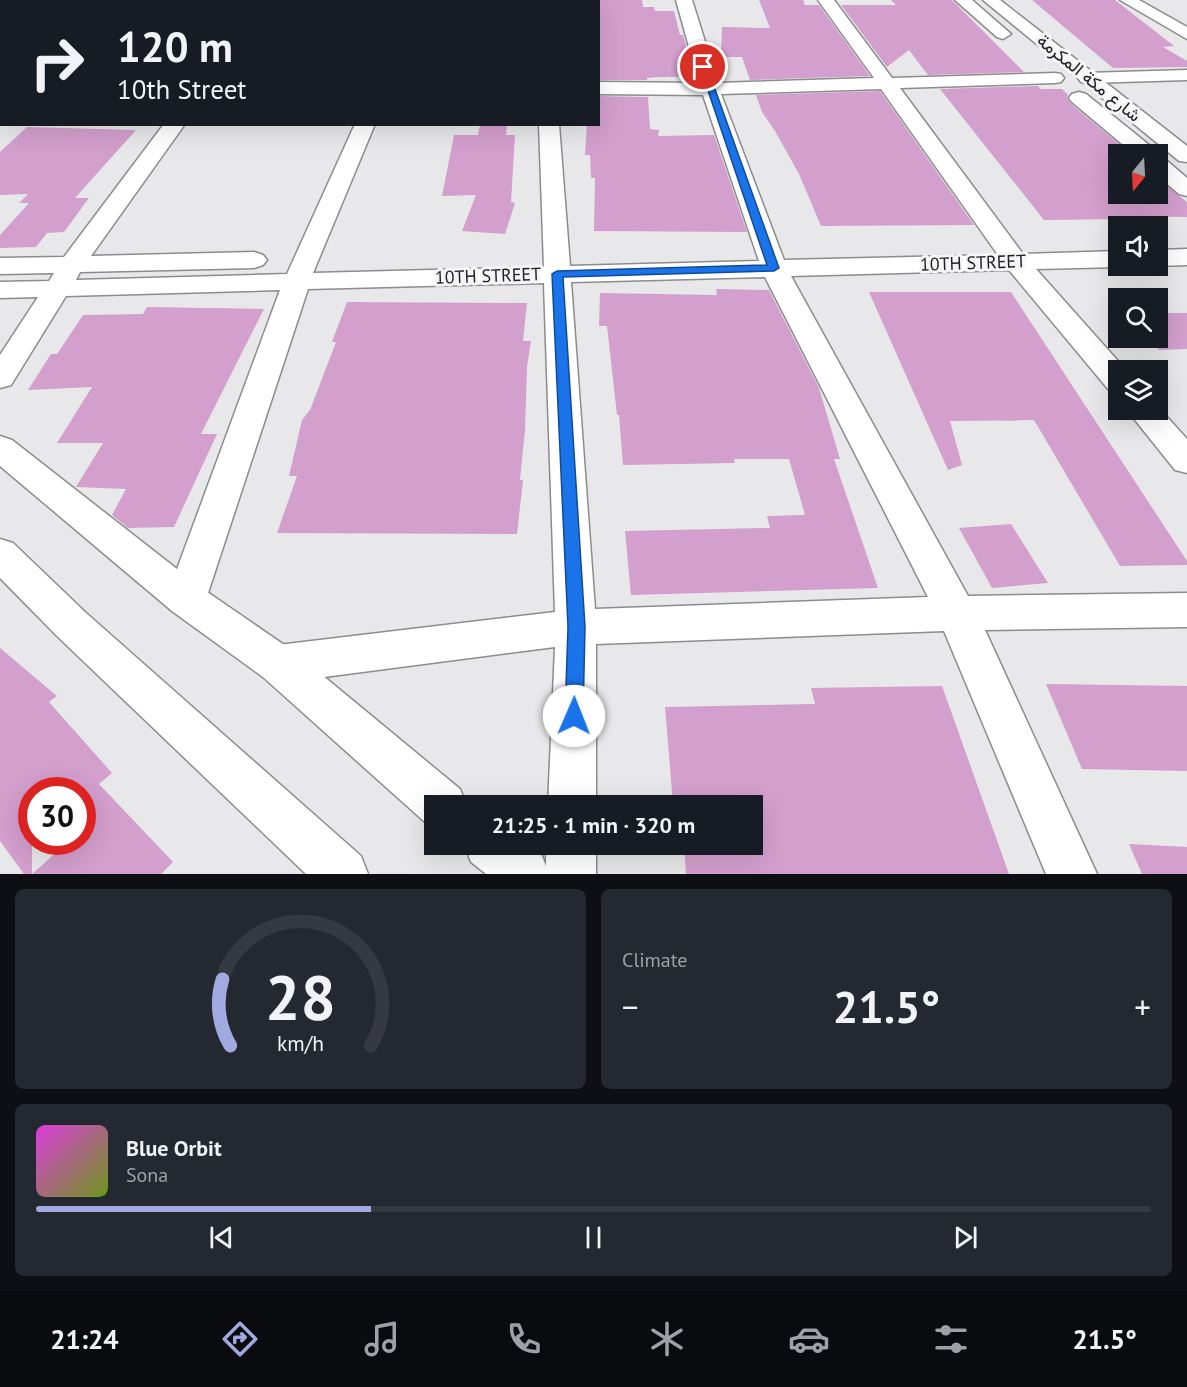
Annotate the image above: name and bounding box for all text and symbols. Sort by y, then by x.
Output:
text: 120 m [117,19,233,74]
icon: right [18,24,96,102]
street label: شارع مكة المكرمة [1032,29,1146,127]
pin [677,41,728,92]
icon: arrive [686,50,719,83]
text: 10th Street [117,72,247,106]
north arrow [1108,144,1168,204]
map controls [1108,144,1168,420]
button: sound [1108,216,1168,276]
street label: 10TH STREET [920,249,1026,276]
street label: 10TH STREET [435,262,541,289]
button: search [1108,288,1168,348]
button: layers [1108,360,1168,420]
position arrow [542,684,606,748]
speed limit sign: 30 [18,777,96,855]
text: 21:25 · 1 min · 320 m [492,811,695,839]
text: Climate [622,947,688,973]
text: 28 [265,956,336,1037]
text: 21.5° [833,977,940,1035]
text: − [622,985,639,1028]
text: + [1134,985,1151,1028]
text: km/h [277,1029,324,1057]
text: Blue Orbit [126,1134,222,1162]
text: Sona [126,1162,168,1188]
icon: previous [205,1221,238,1254]
icon: pause [577,1221,610,1254]
icon: next [949,1221,982,1254]
icon: directions [219,1318,261,1360]
icon: music [361,1318,403,1360]
icon: phone [503,1318,545,1360]
icon: climate [646,1318,688,1360]
icon: car [788,1318,830,1360]
icon: filters [930,1318,972,1360]
text: 21:24 [50,1322,119,1356]
text: 21.5° [1072,1322,1137,1356]

